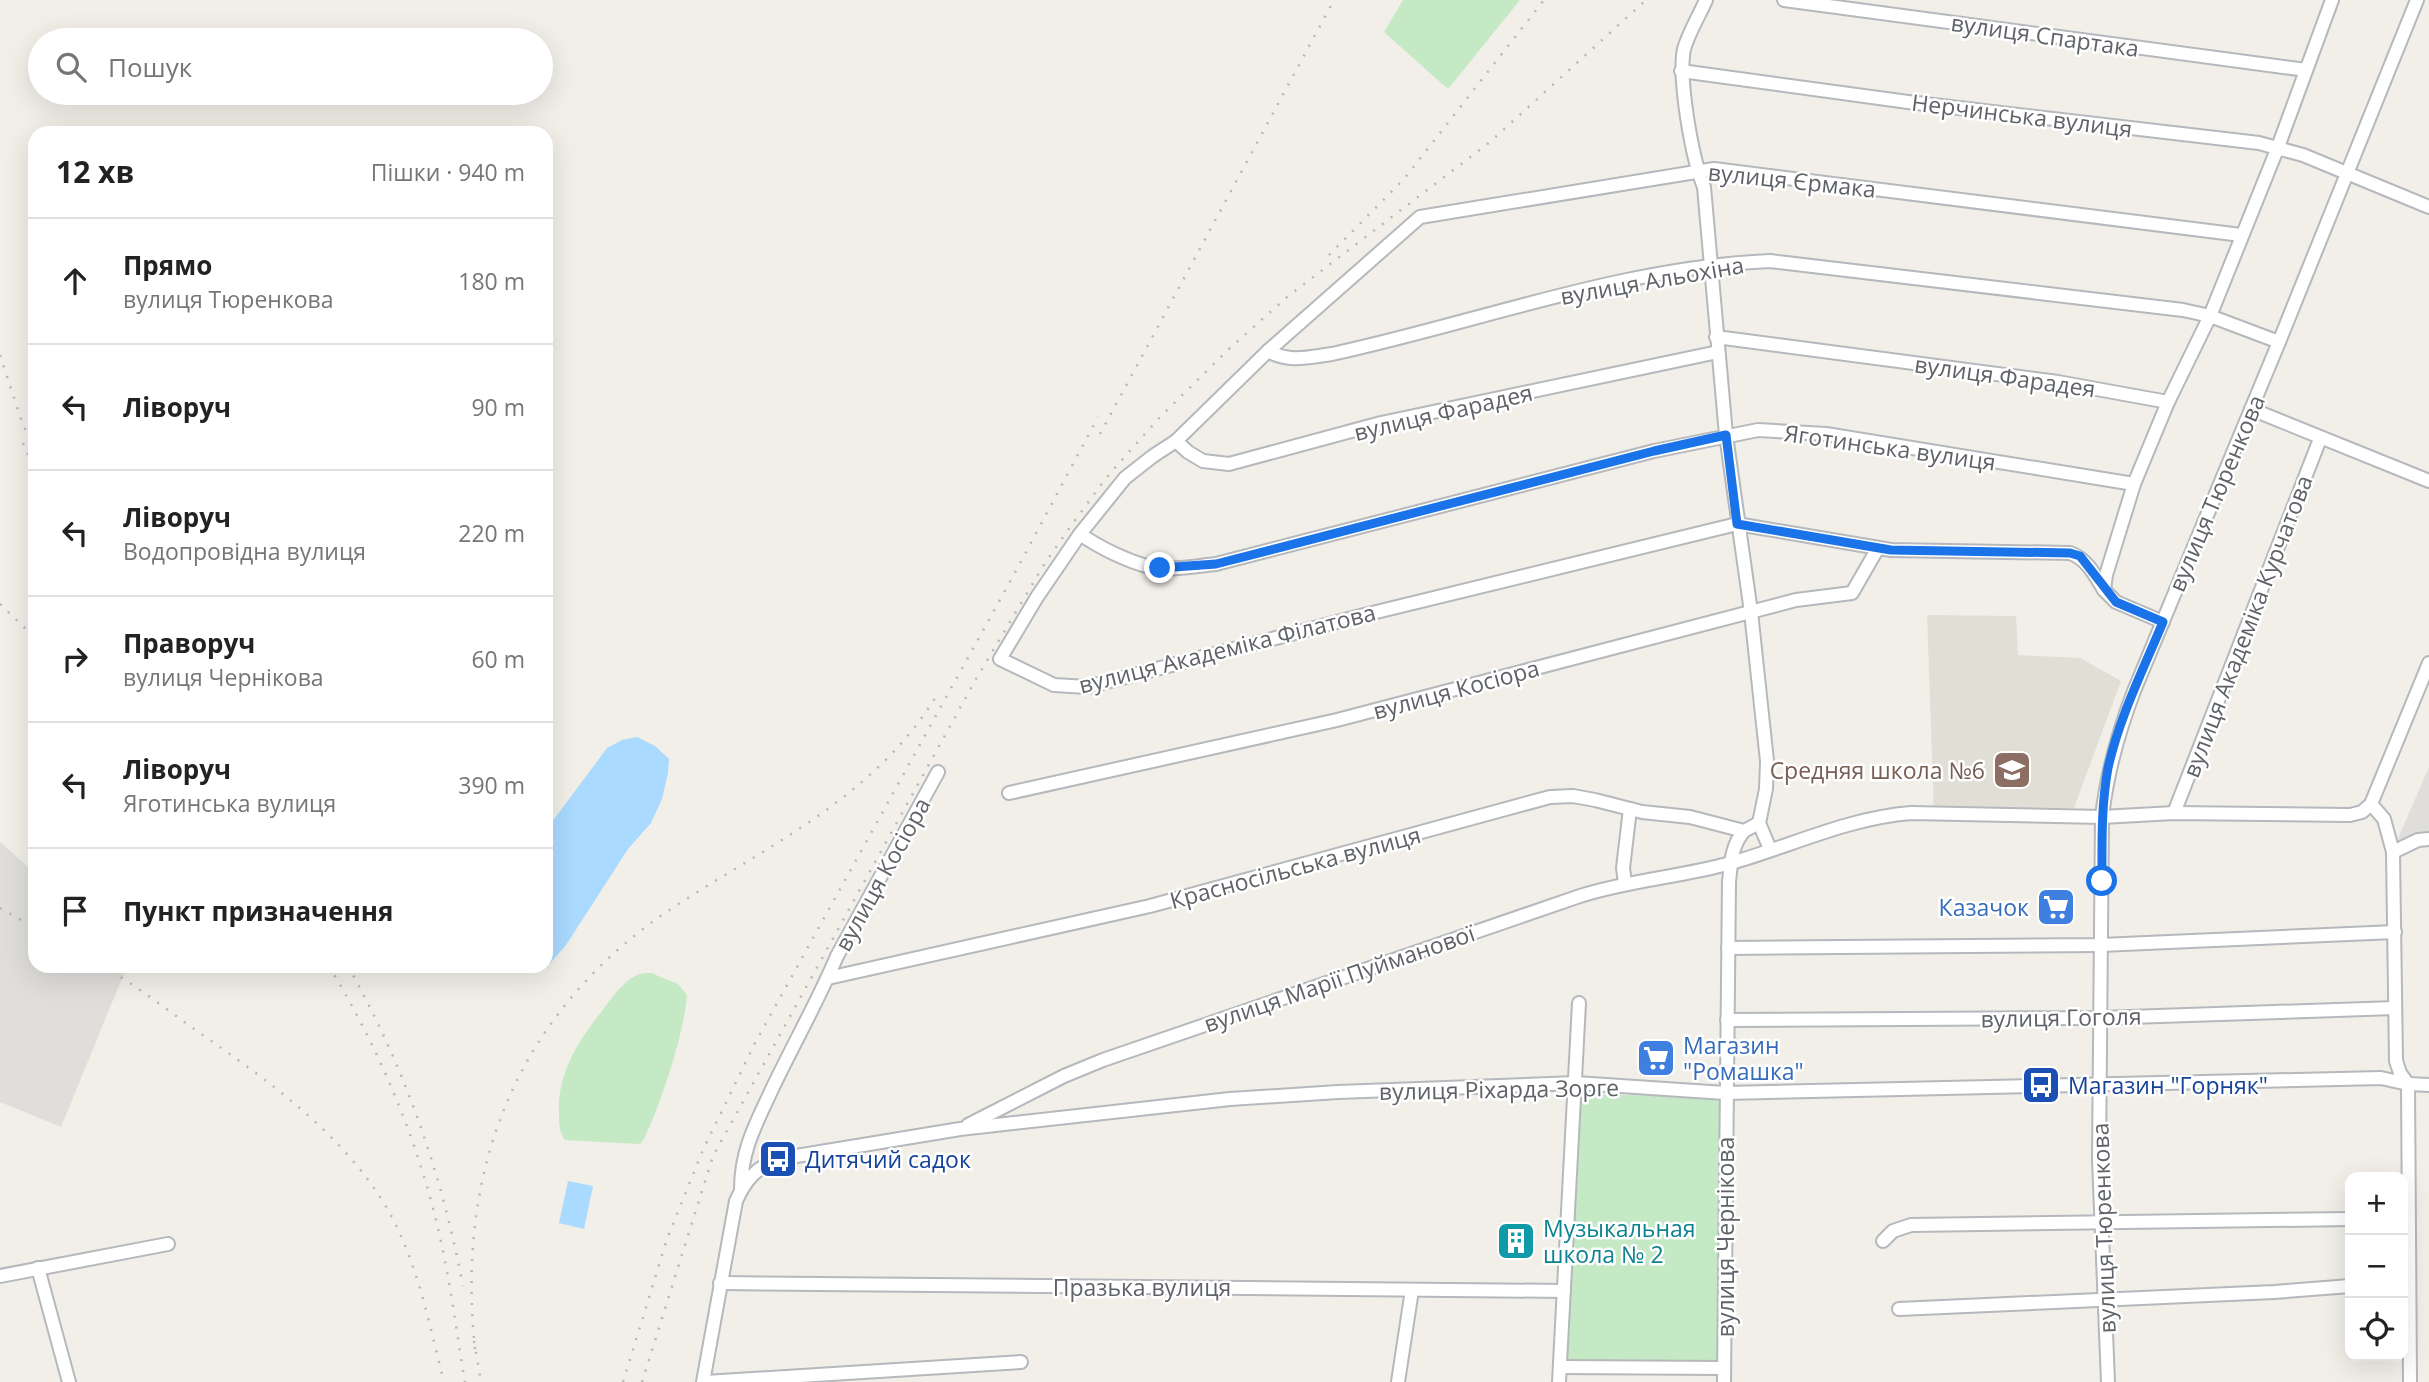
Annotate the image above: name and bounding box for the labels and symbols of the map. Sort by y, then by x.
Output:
street label: вулиця Спартака [1949,6,2141,64]
street label: Нерчинська вулиця [1910,86,2134,144]
street label: вулиця Єрмака [1706,155,1878,205]
street label: вулиця Альохіна [1558,248,1746,312]
street label: вулиця Фарадея [1912,347,2098,405]
street label: вулиця Фарадея [1351,376,1535,448]
street label: вулиця Тюренкова [2160,390,2272,596]
street label: Яготинська вулиця [1782,416,1998,478]
street label: вулиця Академіка Курчатова [2174,470,2320,782]
route end [1144,552,1175,583]
street label: вулиця Академіка Філатова [1075,596,1379,700]
street label: вулиця Косіора [1369,651,1543,727]
school or university icon: Средняя школа №6 [1991,749,2033,791]
place label: Средняя школа №6 [1770,754,1985,786]
street label: вулиця Косіора [827,791,937,957]
street label: Красносільська вулиця [1166,818,1424,916]
route start [2086,865,2117,896]
supermarket icon: Казачок [2035,886,2077,928]
place label: Казачок [1939,891,2029,923]
street label: вулиця Марії Пуйманової [1199,916,1480,1039]
street label: вулиця Гоголя [1980,1000,2142,1034]
place label: Магазин "Ромашка" [1683,1029,1804,1087]
supermarket icon: Магазин "Ромашка" [1635,1037,1677,1079]
bus stop icon: Магазин "Горняк" [2020,1064,2062,1106]
place label: Магазин "Горняк" [2068,1069,2268,1101]
street label: вулиця Ріхарда Зорге [1379,1071,1619,1107]
street label: вулиця Тюренкова [2083,1122,2123,1334]
street label: вулиця Чернікова [1709,1137,1741,1337]
bus stop icon: Дитячий садок [757,1138,799,1180]
place label: Дитячий садок [805,1143,971,1175]
place label: Музыкальная школа № 2 [1543,1212,1695,1270]
building icon: Музыкальная школа № 2 [1495,1220,1537,1262]
street label: Празька вулиця [1053,1271,1231,1303]

